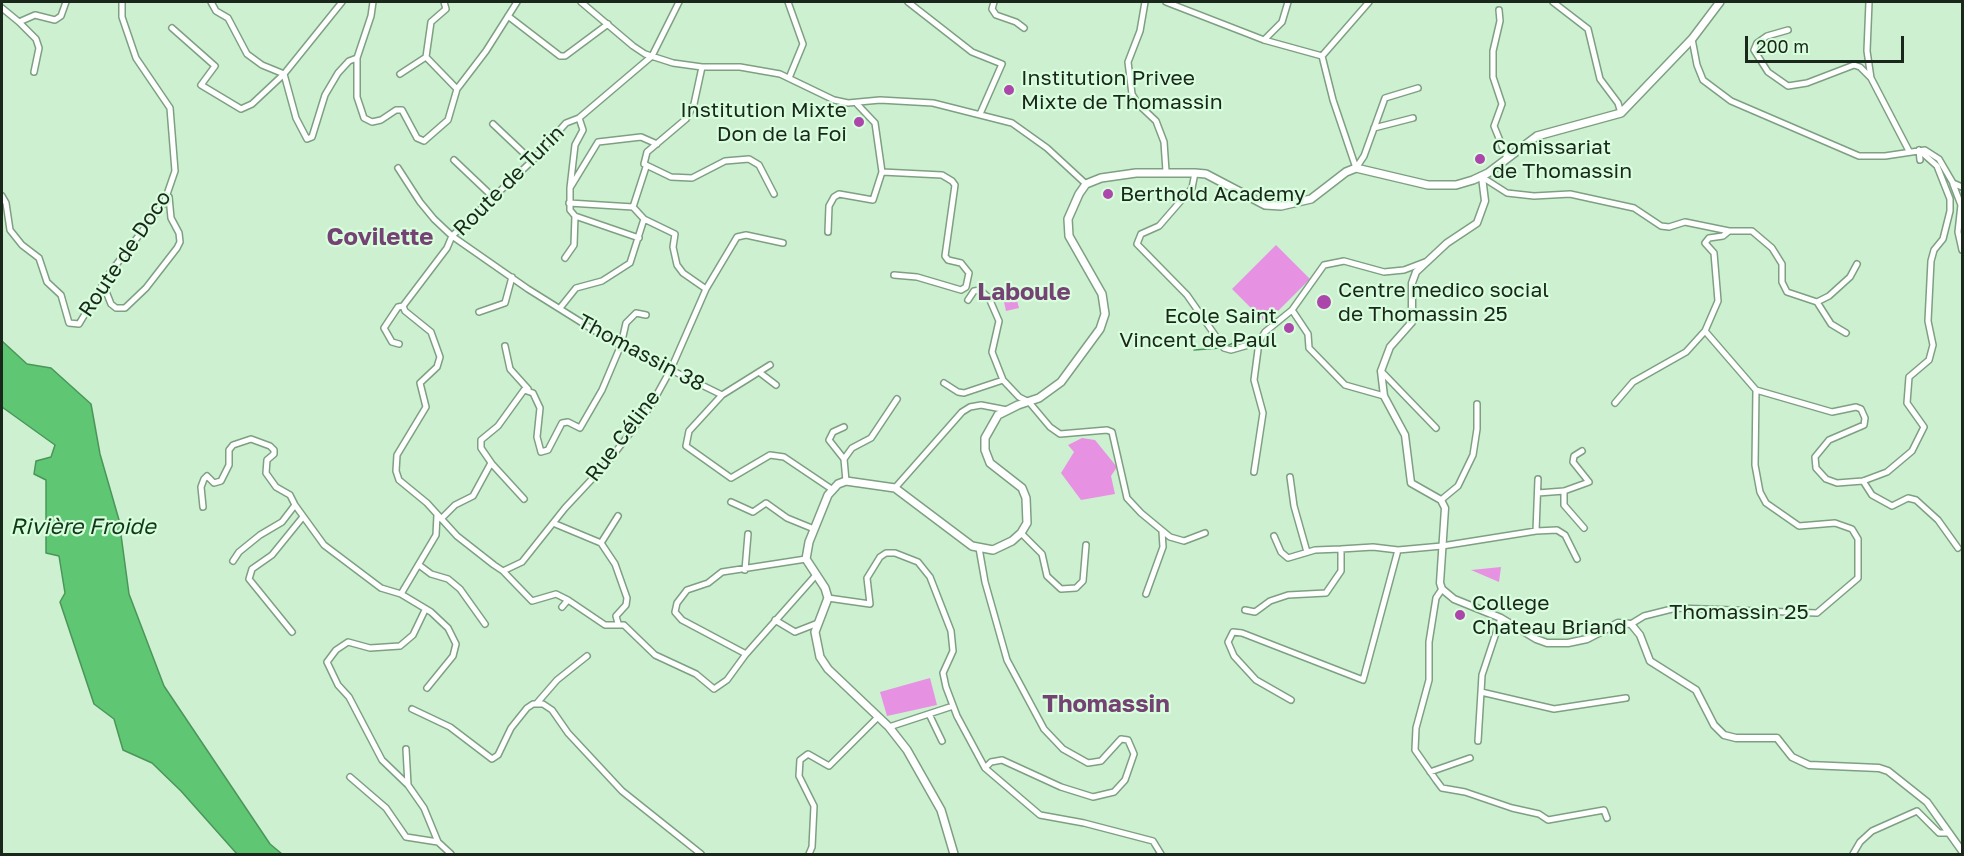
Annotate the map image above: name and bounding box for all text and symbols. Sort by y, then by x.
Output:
scale bar [1748,24,1907,62]
text: 200 m [1756,35,1809,57]
place label: Institution Privee Mixte de Thomassin [1021,65,1223,115]
marker: Institution Privee Mixte de Thomassin [1002,83,1016,97]
place label: Institution Mixte Don de la Foi [680,97,847,147]
marker: Institution Mixte Don de la Foi [852,115,866,129]
street label: Route de Turin [448,120,570,242]
place label: Comissariat de Thomassin [1492,134,1632,184]
marker: Comissariat de Thomassin [1473,152,1487,166]
place label: Berthold Academy [1120,181,1306,207]
street label: Route de Doco [73,186,177,322]
marker: Berthold Academy [1101,187,1115,201]
district label: Covilette [326,223,434,251]
place label: Centre medico social de Thomassin 25 [1338,277,1549,327]
district label: Laboule [977,278,1071,306]
marker: Centre medico social de Thomassin 25 [1315,293,1333,311]
place label: Ecole Saint Vincent de Paul [1119,303,1277,353]
street label: Thomassin 38 [573,309,709,397]
marker: Ecole Saint Vincent de Paul [1282,321,1296,335]
street label: Rue Céline [580,385,666,487]
water label: Rivière Froide [10,514,156,540]
place label: College Chateau Briand [1472,590,1627,640]
street label: Thomassin 25 [1669,599,1809,625]
marker: College Chateau Briand [1453,608,1467,622]
district label: Thomassin [1042,690,1170,718]

